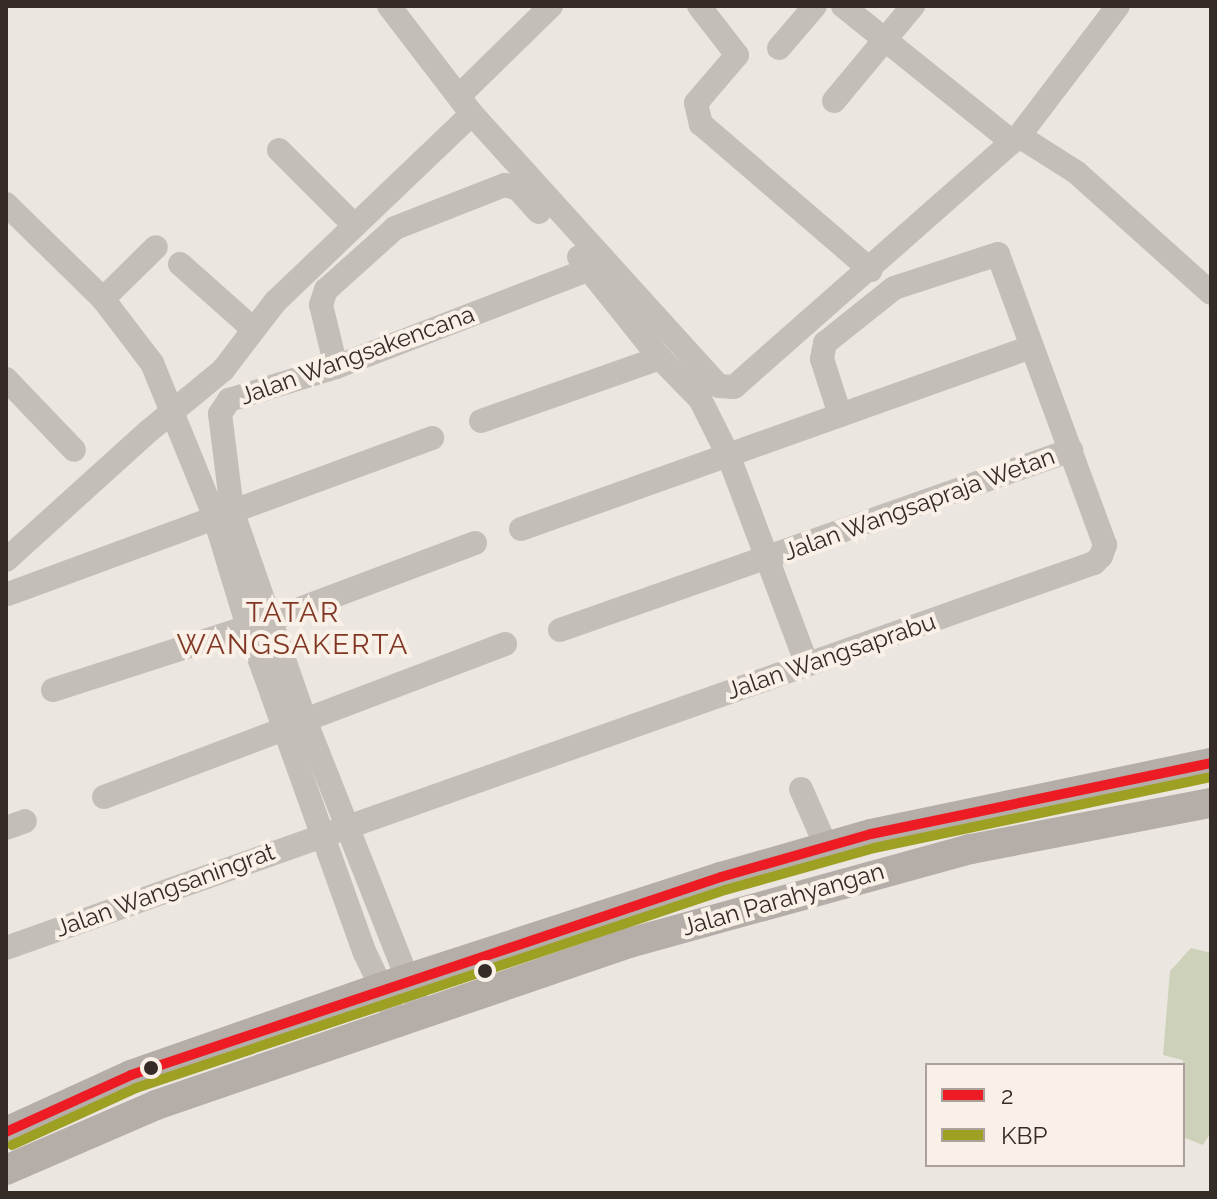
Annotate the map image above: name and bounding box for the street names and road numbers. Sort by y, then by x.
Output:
street label: Jalan Wangsakencana [236,299,478,411]
street label: Jalan Wangsapraja Wetan [779,441,1059,567]
street label: Jalan Wangsaprabu [722,607,940,705]
street label: Jalan Wangsaningrat [51,837,279,943]
street label: Jalan Parahyangan [679,856,887,942]

